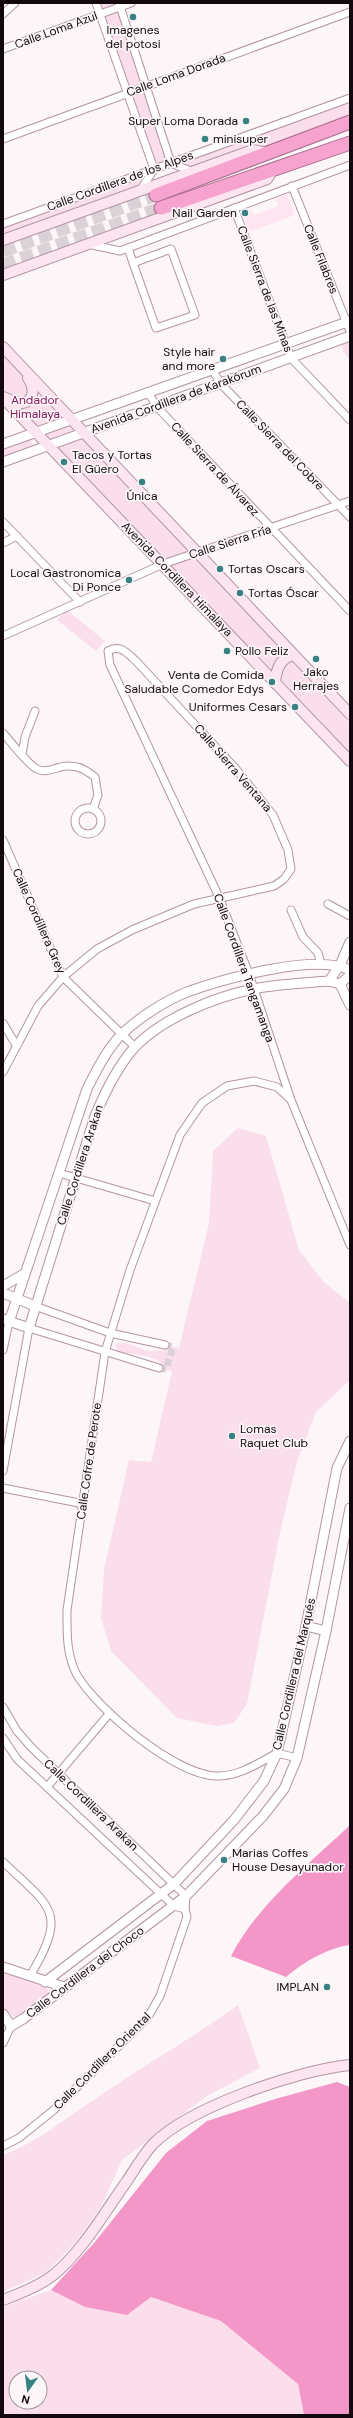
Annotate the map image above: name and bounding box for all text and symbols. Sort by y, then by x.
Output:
street label: Calle Loma Azul [12,8,100,52]
marker: Imagenes del potosi [128,12,138,22]
place label: Imagenes del potosi [105,22,161,52]
street label: Calle Loma Dorada [124,50,228,100]
place label: Super Loma Dorada [128,113,238,129]
marker: Super Loma Dorada [241,116,251,126]
place label: minisuper [213,131,269,147]
marker: minisuper [200,134,210,144]
street label: Calle Cordillera de los Alpes [45,147,195,215]
place label: Nail Garden [172,205,237,221]
marker: Nail Garden [240,208,250,218]
street label: Calle Filabres [300,222,342,296]
street label: Calle Sierra de las Minas [233,224,297,354]
place label: Style hair and more [162,344,216,374]
marker: Style hair and more [218,354,228,364]
street label: Avenida Cordillera de Karakórum [89,361,263,437]
park label: Andador Himalaya [10,392,60,422]
street label: Calle Sierra del Cobre [232,396,328,494]
street label: Calle Sierra de Álvarez [167,419,263,519]
place label: Tacos y Tortas El Güero [72,447,152,477]
marker: Tacos y Tortas El Güero [59,457,69,467]
marker: Única [137,477,147,487]
place label: Única [126,488,158,504]
street label: Avenida Cordillera Himalaya [118,518,236,640]
street label: Calle Sierra Fría [187,521,273,563]
place label: Tortas Oscars [228,561,305,577]
marker: Tortas Oscars [215,564,225,574]
place label: Local Gastronomica Di Ponce [10,565,121,595]
marker: Local Gastronomica Di Ponce [124,575,134,585]
place label: Tortas Óscar [248,585,319,601]
marker: Tortas Óscar [235,588,245,598]
place label: Pollo Feliz [235,643,288,659]
marker: Pollo Feliz [222,646,232,656]
marker: Jako Herrajes [311,654,321,664]
place label: Jako Herrajes [293,664,339,694]
place label: Venta de Comida Saludable Comedor Edys [125,667,264,697]
marker: Venta de Comida Saludable Comedor Edys [267,677,277,687]
place label: Uniformes Cesars [189,699,287,715]
marker: Uniformes Cesars [290,702,300,712]
street label: Calle Sierra Ventana [190,721,276,815]
street label: Calle Cordillera Grey [9,866,70,976]
street label: Calle Cordillera Tangamanga [210,892,278,1044]
street label: Calle Cordillera Arakan [53,1103,107,1227]
street label: Calle Cofre de Perote [73,1401,105,1521]
place label: Lomas Raquet Club [240,1421,308,1451]
marker: Lomas Raquet Club [227,1431,237,1441]
street label: Calle Cordillera del Marqués [269,1596,319,1752]
street label: Calle Cordillera Arakan [40,1756,142,1854]
place label: Marias Coffes House Desayunador [232,1845,344,1875]
marker: Marias Coffes House Desayunador [219,1855,229,1865]
street label: Calle Cordillera del Choco [23,1922,147,2022]
place label: IMPLAN [277,1979,319,1995]
marker: IMPLAN [322,1982,332,1992]
street label: Calle Cordillera Oriental [50,2009,154,2113]
north arrow [8,2370,48,2410]
text: N [20,2392,31,2407]

